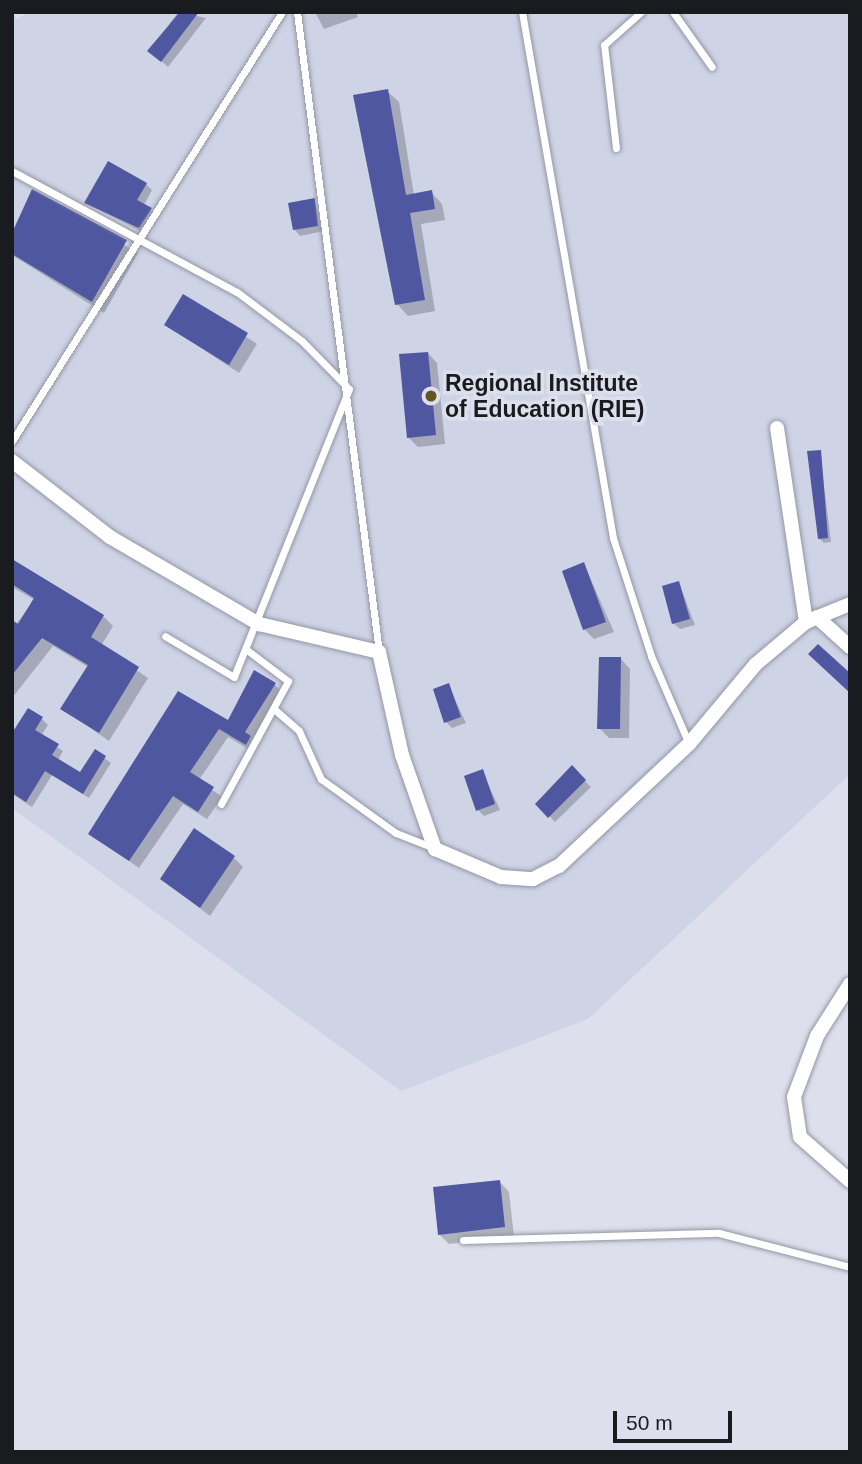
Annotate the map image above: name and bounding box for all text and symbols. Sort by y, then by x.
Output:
place label: Regional Institute of Education (RIE) [445,369,644,423]
marker: Regional Institute of Education (RIE) [423,388,439,404]
scale bar [617,1398,736,1442]
text: 50 m [626,1411,673,1434]

